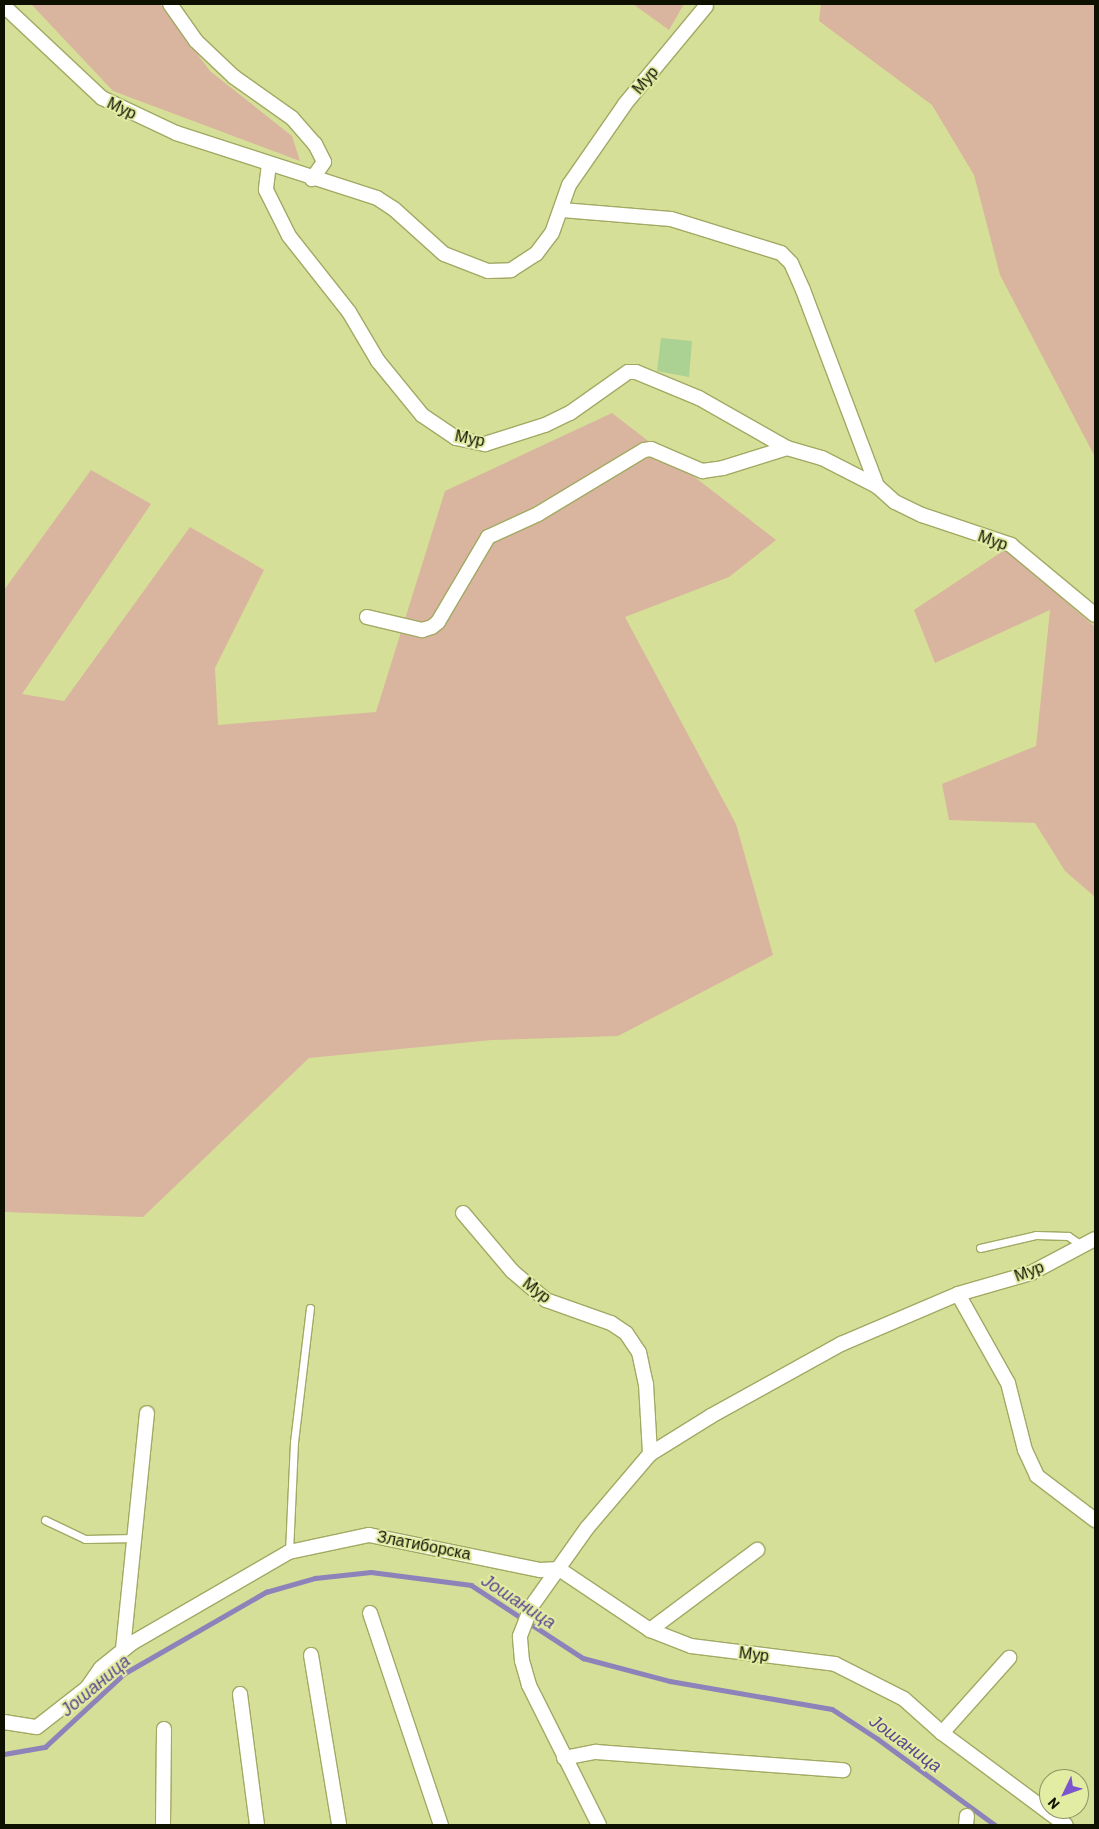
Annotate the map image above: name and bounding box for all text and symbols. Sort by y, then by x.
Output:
street label: Мур [628,62,662,98]
street label: Мур [104,93,140,123]
street label: Мур [453,426,487,450]
street label: Мур [976,526,1010,554]
street label: Мур [1011,1257,1047,1285]
street label: Мур [519,1273,555,1307]
street label: Златиборска [376,1527,472,1563]
water label: Јошаница [478,1569,560,1633]
street label: Мур [738,1643,770,1665]
water label: Јошаница [56,1650,134,1720]
water label: Јошаница [866,1709,946,1777]
north arrow [1039,1769,1089,1819]
text: N [1044,1795,1063,1813]

